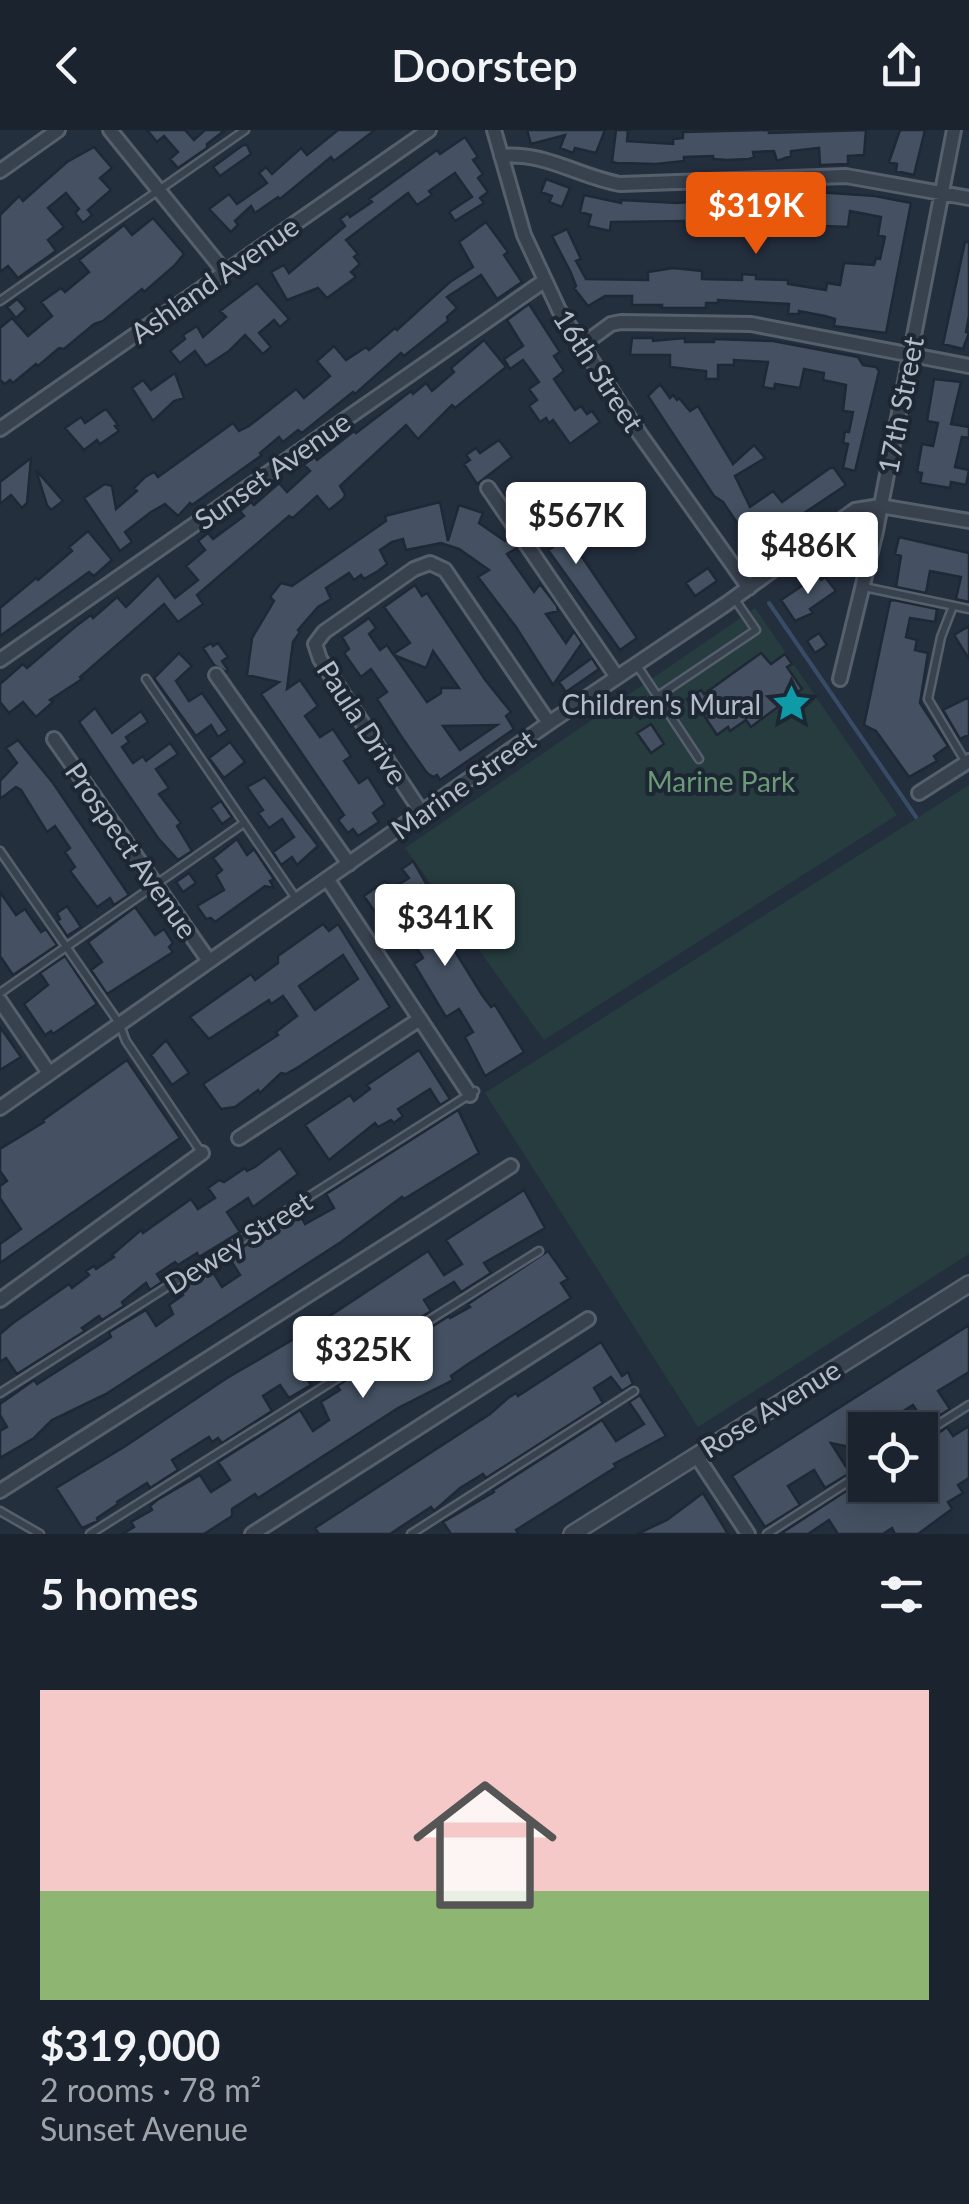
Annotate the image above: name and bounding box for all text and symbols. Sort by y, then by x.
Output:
icon: back [40,38,95,93]
text: Doorstep [391,38,578,92]
icon: share [874,38,929,93]
pin: $319K [686,172,826,257]
text: $319K [708,185,804,224]
street label: Ashland Avenue [123,208,305,350]
street label: 16th Street [547,302,651,438]
street label: 17th Street [870,334,930,476]
street label: Sunset Avenue [188,404,356,536]
pin: $567K [506,482,646,567]
text: $567K [528,495,624,534]
pin: $486K [738,512,878,597]
text: $486K [760,525,856,564]
street label: Paula Drive [311,654,415,790]
place icon: Children's Mural [770,683,812,725]
place label: Children's Mural [561,687,761,721]
street label: Marine Street [385,722,541,846]
street label: Prospect Avenue [59,755,205,945]
park label: Marine Park [647,764,796,798]
pin: $341K [375,884,515,969]
text: $341K [397,897,493,936]
street label: Dewey Street [158,1183,318,1301]
pin: $325K [293,1316,433,1401]
text: $325K [315,1329,411,1368]
street label: Rose Avenue [694,1352,846,1464]
map controls [848,1412,938,1502]
button: locate [848,1412,938,1502]
icon: filters [874,1567,929,1622]
text: 5 homes [40,1569,198,1619]
icon: home [395,1755,575,1935]
text: $319,000 [40,2020,220,2070]
text: 2 rooms · 78 m² [40,2070,261,2109]
text: Sunset Avenue [40,2109,248,2148]

